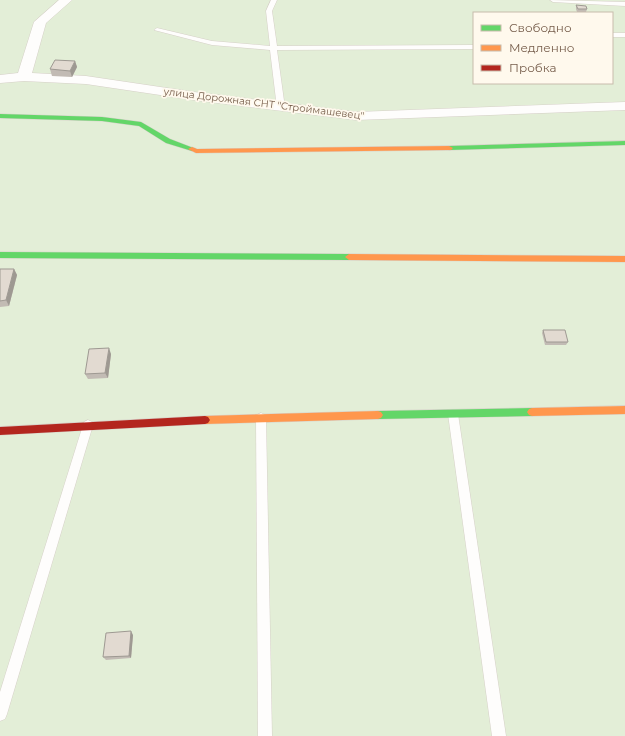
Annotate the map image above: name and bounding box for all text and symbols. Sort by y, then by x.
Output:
legend [473,12,613,84]
text: Свободно [509,20,572,35]
text: Медленно [509,40,575,55]
text: Пробка [509,60,557,75]
street label: улица Дорожная СНТ "Строймашевец" [162,85,365,122]

